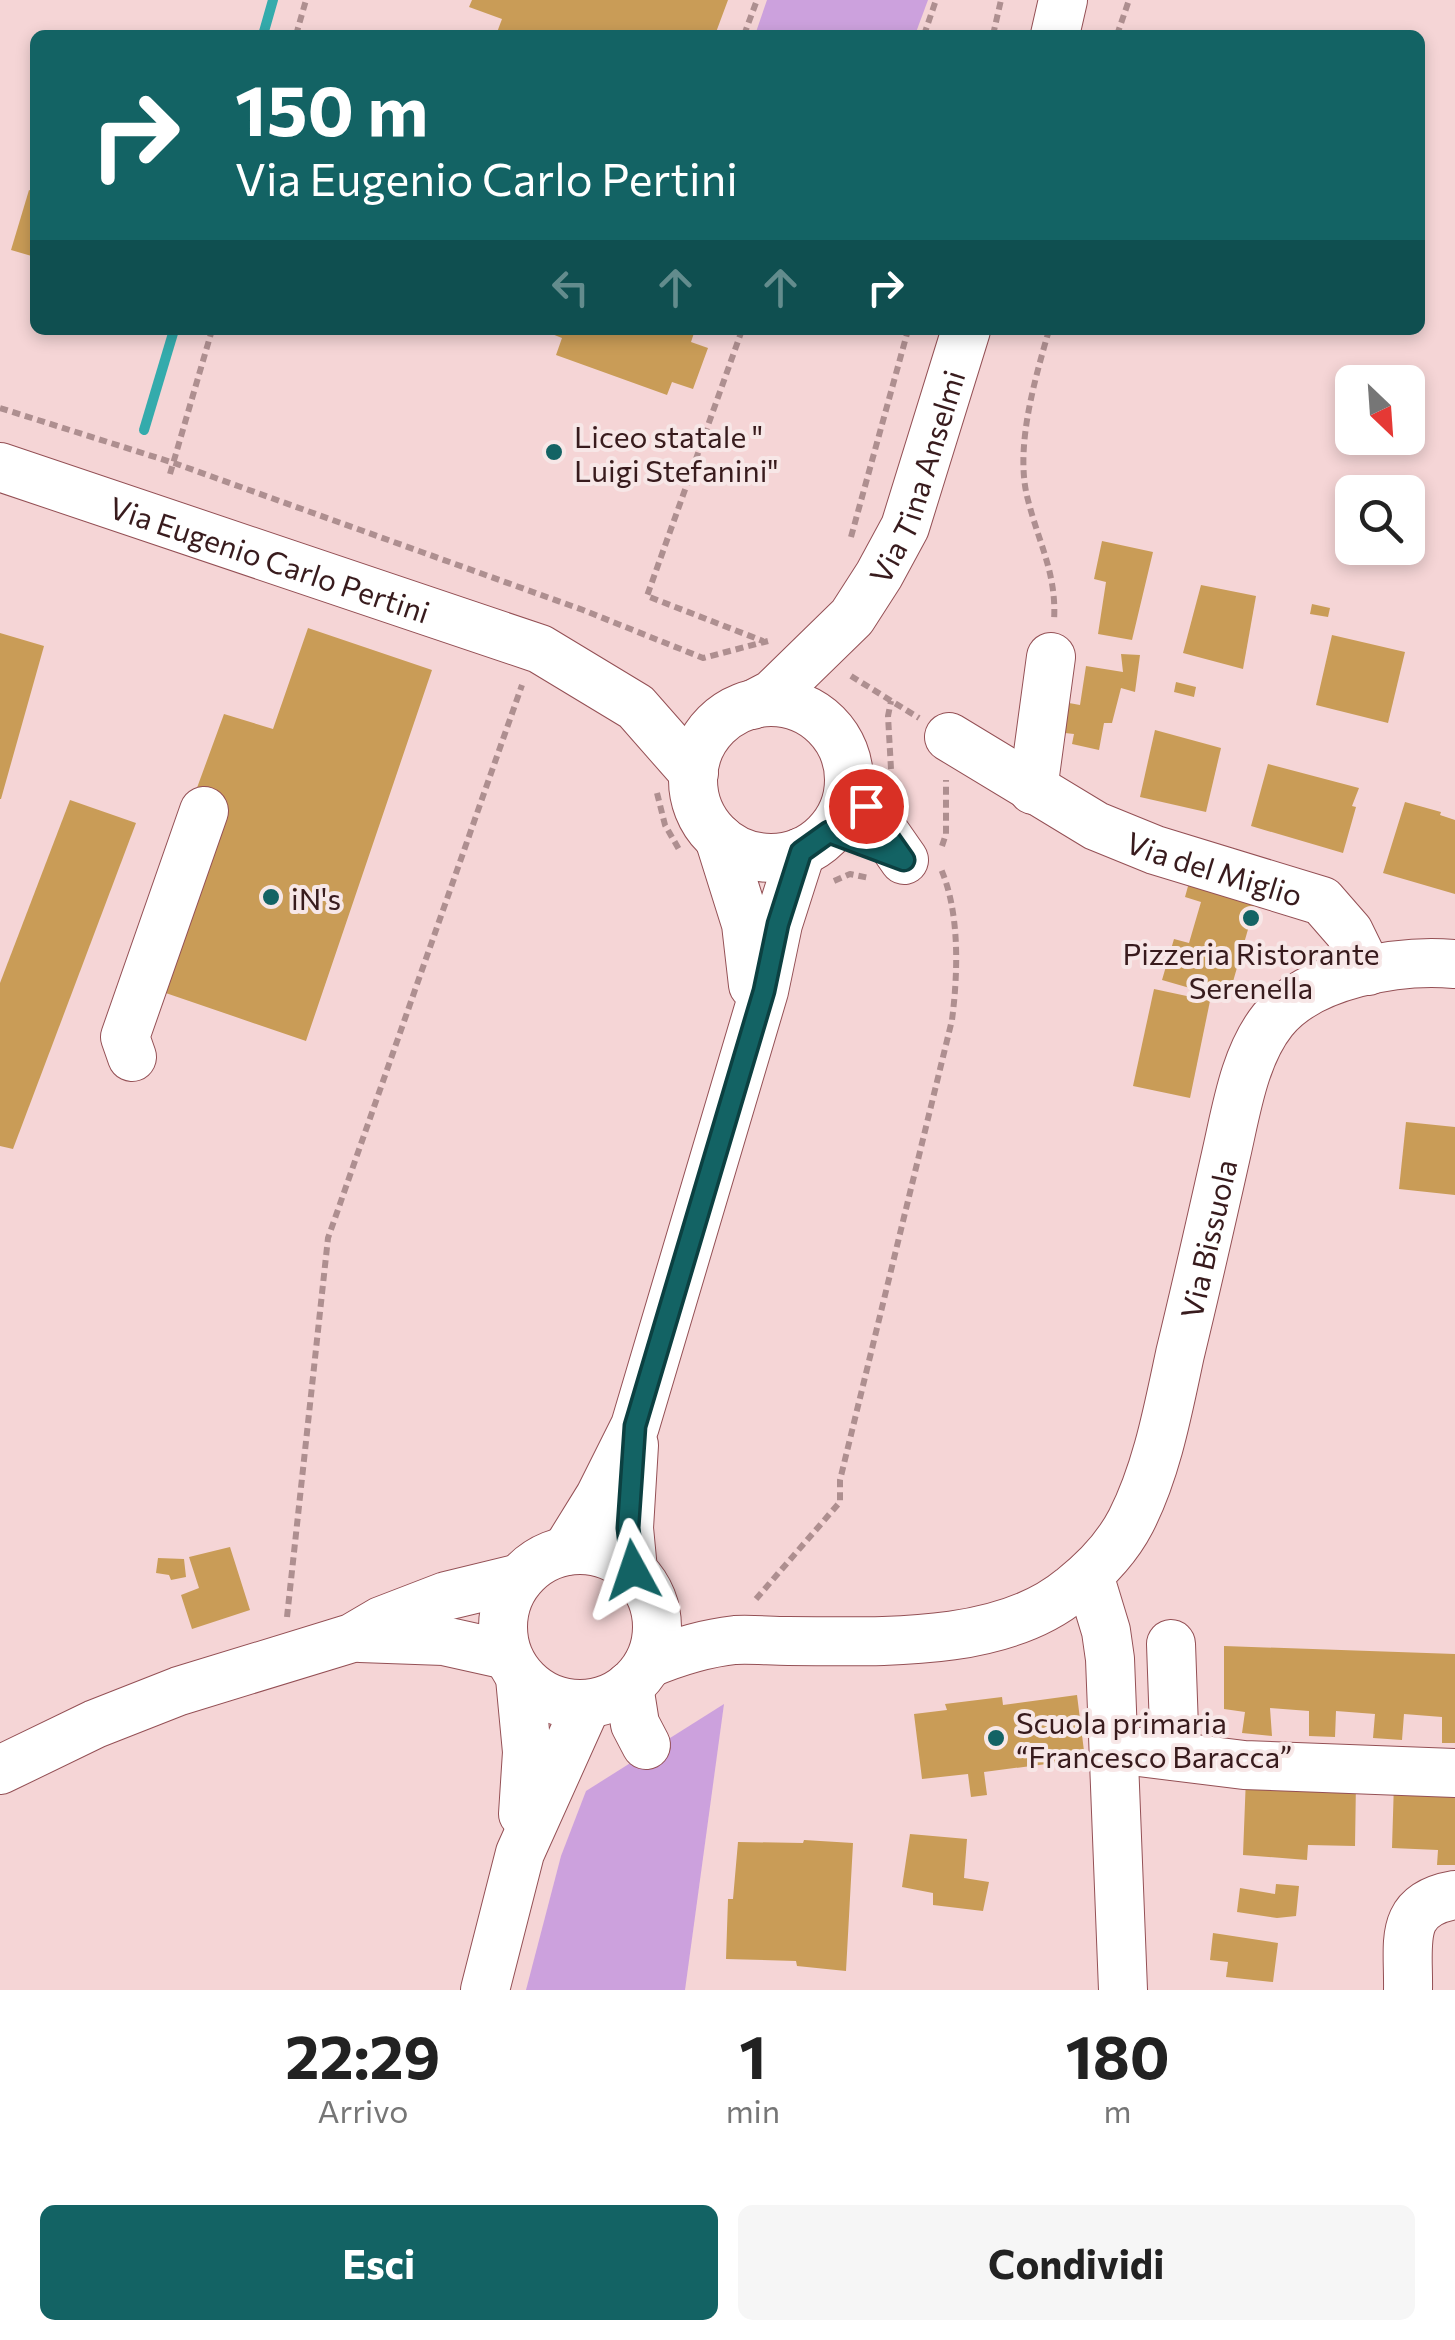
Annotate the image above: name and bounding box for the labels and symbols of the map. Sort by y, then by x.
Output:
street label: Via Tina Anselmi [860,365,971,589]
north arrow [1335,365,1425,455]
place label: Liceo statale " Luigi Stefanini" [574,417,779,488]
marker: Liceo statale " Luigi Stefanini" [543,441,565,463]
street label: Via Eugenio Carlo Pertini [105,487,435,629]
pin [824,764,909,849]
street label: Via del Miglio [1121,822,1307,913]
place label: iN's [291,879,341,916]
marker: iN's [260,886,282,908]
marker: Pizzeria Ristorante Serenella [1240,907,1262,929]
place label: Pizzeria Ristorante Serenella [1122,934,1380,1005]
street label: Via Bissuola [1171,1155,1243,1322]
position arrow [581,1518,685,1622]
place label: Scuola primaria “Francesco Baracca” [1016,1703,1292,1774]
marker: Scuola primaria “Francesco Baracca” [985,1727,1007,1749]

